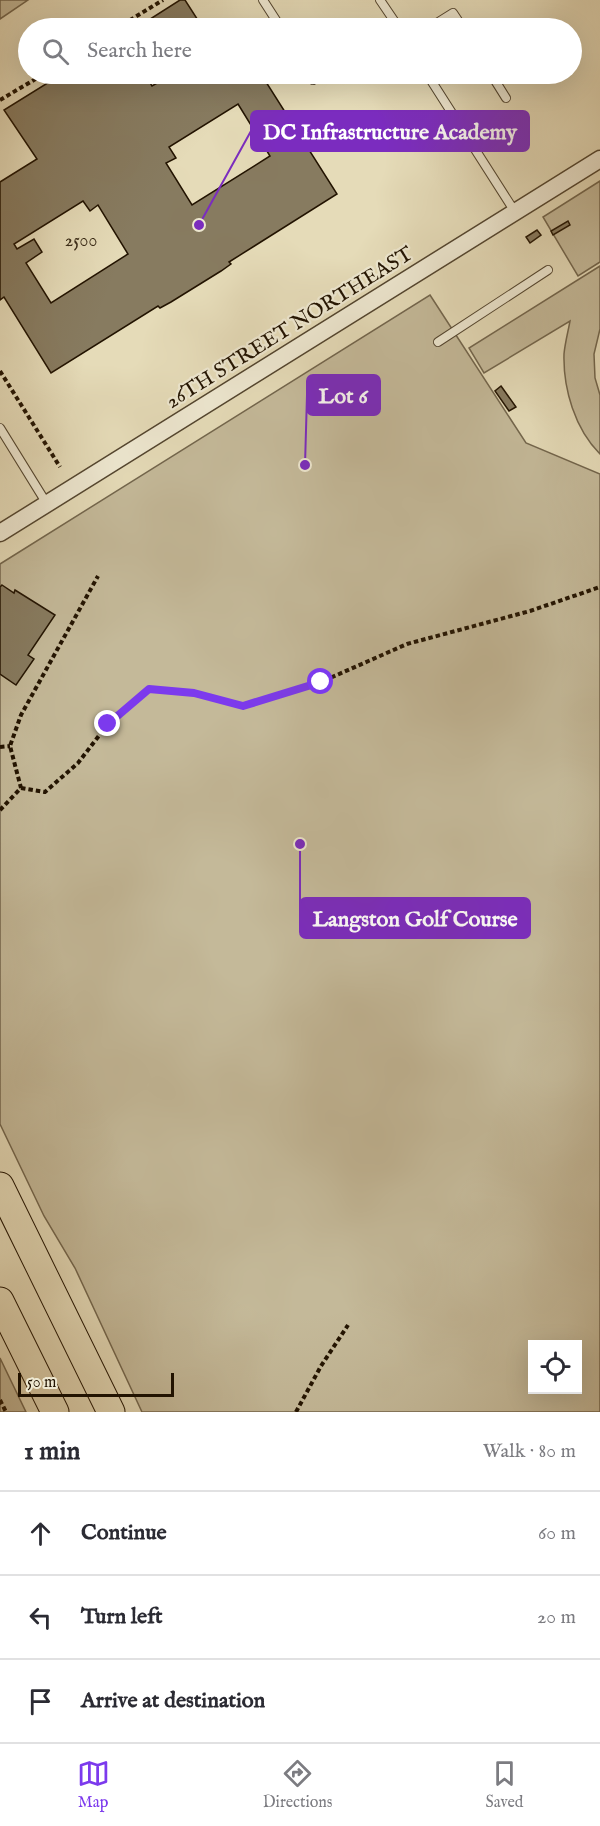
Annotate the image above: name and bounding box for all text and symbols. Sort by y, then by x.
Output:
search box [18,18,582,84]
icon: search [39,35,72,68]
text: Search here [87,37,192,65]
callout: DC Infrastructure Academy [251,111,529,151]
text: DC Infrastructure Academy [263,119,518,147]
house number: 2500 [65,230,97,253]
street label: 26TH STREET NORTHEAST [161,241,419,416]
callout: Lot 6 [307,375,380,415]
text: Lot 6 [318,383,369,411]
route start [307,668,333,694]
route end [94,710,120,736]
callout: Langston Golf Course [300,898,530,938]
text: Langston Golf Course [312,906,518,934]
map controls [528,1340,582,1394]
button: locate [528,1340,582,1394]
scale bar [18,1370,174,1398]
text: 50 m [27,1373,56,1393]
text: 1 min [24,1435,80,1468]
text: Walk · 80 m [483,1439,576,1464]
icon: ahead [24,1517,57,1550]
text: Continue [81,1519,167,1547]
text: 60 m [538,1521,576,1546]
icon: left [24,1601,57,1634]
text: Turn left [81,1603,163,1631]
text: 20 m [537,1605,576,1630]
icon: arrive [24,1685,57,1718]
text: Arrive at destination [81,1687,265,1715]
tab: Map [77,1757,110,1813]
tab: Directions [263,1757,332,1813]
tab: Saved [486,1757,523,1813]

